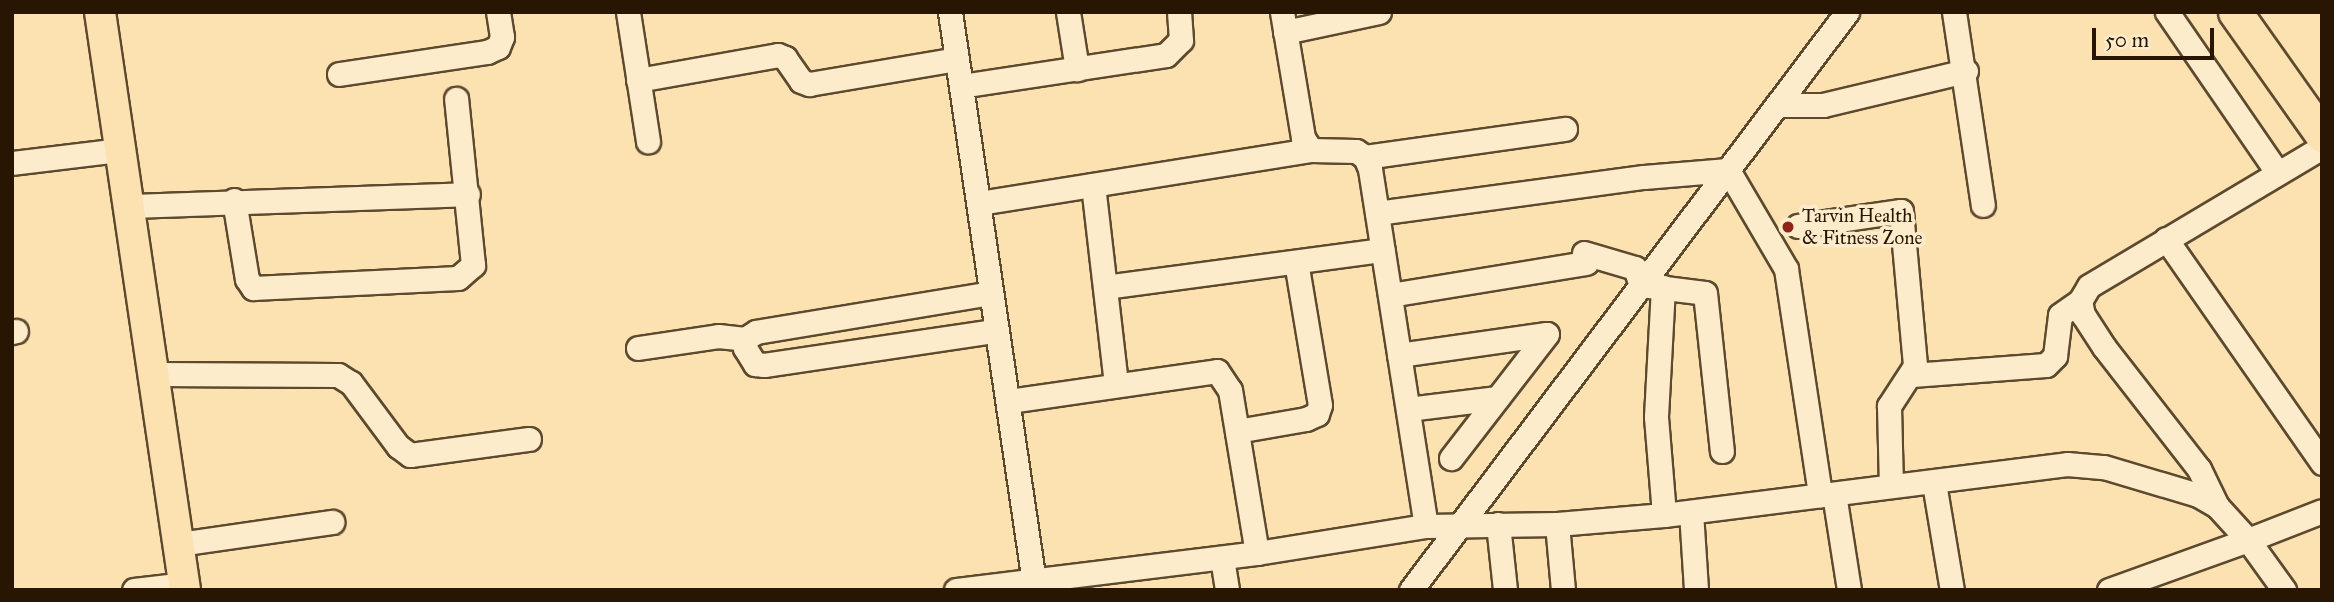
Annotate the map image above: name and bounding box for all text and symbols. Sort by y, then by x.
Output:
scale bar [2096,14,2218,58]
text: 50 m [2105,27,2149,53]
place label: Tarvin Health & Fitness Zone [1802,205,1922,249]
marker: Tarvin Health & Fitness Zone [1780,219,1796,235]

